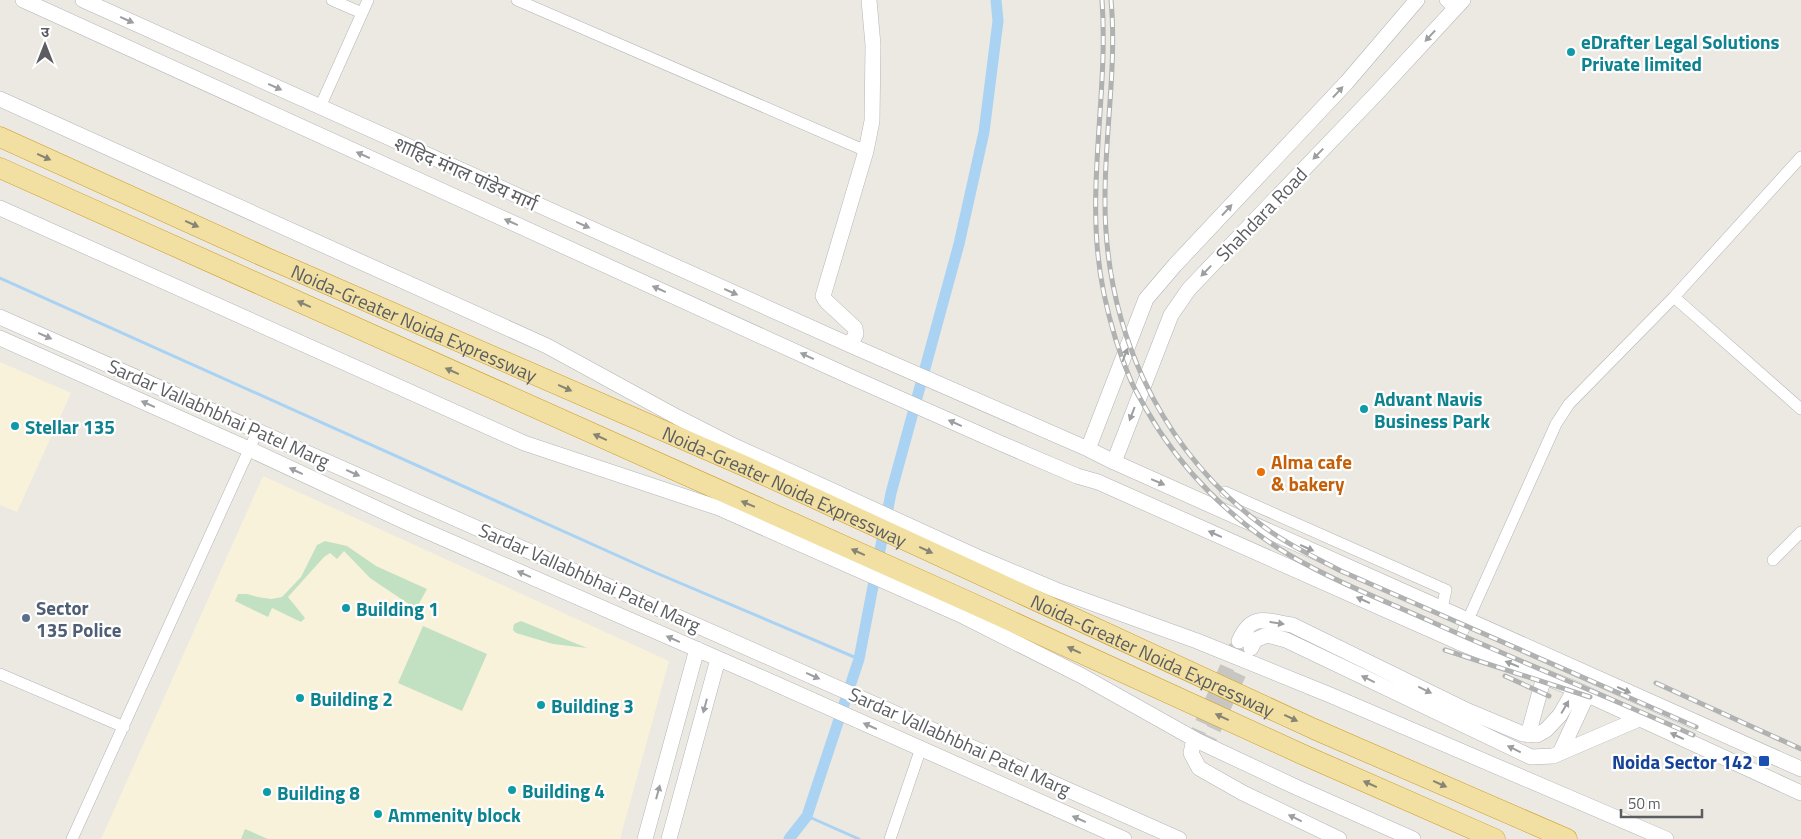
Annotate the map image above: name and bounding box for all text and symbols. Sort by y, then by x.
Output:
one-way arrow [120,16,134,24]
north arrow [20,20,70,70]
text: उ [41,21,50,42]
place label: eDrafter Legal Solutions Private limited [1581,27,1780,78]
one-way arrow [1424,29,1435,42]
marker: eDrafter Legal Solutions Private limited [1565,46,1577,58]
one-way arrow [268,83,282,91]
one-way arrow [1332,86,1344,98]
street label: शाहिद मंगल पांडेय मार्ग [390,128,543,218]
one-way arrow [1312,148,1324,160]
one-way arrow [356,151,370,159]
one-way arrow [37,153,51,161]
street label: Shahdara Road [1208,160,1314,268]
one-way arrow [1221,204,1233,216]
one-way arrow [504,218,518,226]
one-way arrow [185,221,199,229]
one-way arrow [576,222,590,230]
street label: Noida-Greater Noida Expressway [287,256,542,389]
one-way arrow [1200,265,1212,277]
one-way arrow [652,284,666,292]
one-way arrow [724,288,738,296]
one-way arrow [296,300,311,308]
one-way arrow [38,333,52,341]
one-way arrow [1121,347,1129,362]
street label: Sardar Vallabhbhai Patel Marg [103,351,335,475]
one-way arrow [800,352,814,360]
one-way arrow [445,366,459,374]
place label: Advant Navis Business Park [1374,384,1490,435]
one-way arrow [558,385,572,393]
one-way arrow [141,400,155,408]
marker: Advant Navis Business Park [1358,403,1370,415]
one-way arrow [1128,407,1136,422]
place label: Stellar 135 [25,412,115,441]
street label: Noida-Greater Noida Expressway [658,418,912,554]
one-way arrow [948,419,962,427]
marker: Stellar 135 [9,420,21,432]
one-way arrow [593,433,607,441]
place label: Alma cafe & bakery [1271,447,1352,498]
marker: Alma cafe & bakery [1255,466,1267,478]
one-way arrow [289,467,303,475]
one-way arrow [346,469,360,477]
one-way arrow [1151,479,1165,487]
one-way arrow [741,499,755,507]
street label: Sardar Vallabhbhai Patel Marg [474,515,706,639]
one-way arrow [1208,530,1222,538]
one-way arrow [1300,544,1314,552]
one-way arrow [918,546,933,554]
one-way arrow [851,548,865,556]
one-way arrow [517,570,531,578]
street label: Noida-Greater Noida Expressway [1026,586,1280,724]
place label: Sector 135 Police [36,593,122,644]
place label: Building 1 [356,594,439,623]
one-way arrow [1356,595,1370,603]
marker: Building 1 [340,602,352,614]
marker: Sector 135 Police [20,612,32,624]
one-way arrow [1269,619,1285,627]
one-way arrow [666,635,680,643]
one-way arrow [1067,646,1081,654]
one-way arrow [1505,660,1520,667]
one-way arrow [806,673,820,681]
one-way arrow [1360,675,1375,683]
street label: Sardar Vallabhbhai Patel Marg [844,679,1076,803]
place label: Building 2 [310,684,393,713]
one-way arrow [1417,685,1432,694]
one-way arrow [1617,686,1631,694]
place label: Building 3 [551,691,634,720]
marker: Building 2 [294,692,306,704]
one-way arrow [701,698,709,713]
marker: Building 3 [535,699,547,711]
one-way arrow [1560,700,1569,713]
one-way arrow [1215,713,1229,721]
one-way arrow [1284,714,1298,722]
one-way arrow [863,722,878,731]
one-way arrow [1670,732,1684,740]
one-way arrow [1507,745,1521,753]
place label: Noida Sector 142 [1612,747,1753,776]
marker: Noida Sector 142 [1757,754,1771,768]
place label: Building 4 [522,776,605,805]
place label: Building 8 [277,778,360,807]
one-way arrow [1363,780,1377,788]
one-way arrow [1433,780,1447,788]
marker: Building 4 [506,784,518,796]
one-way arrow [654,784,662,800]
marker: Building 8 [261,786,273,798]
scale bar [1621,786,1702,818]
text: 50 m [1628,792,1661,815]
place label: Ammenity block [388,800,521,829]
marker: Ammenity block [372,808,384,820]
one-way arrow [1288,814,1302,822]
one-way arrow [1072,815,1086,823]

